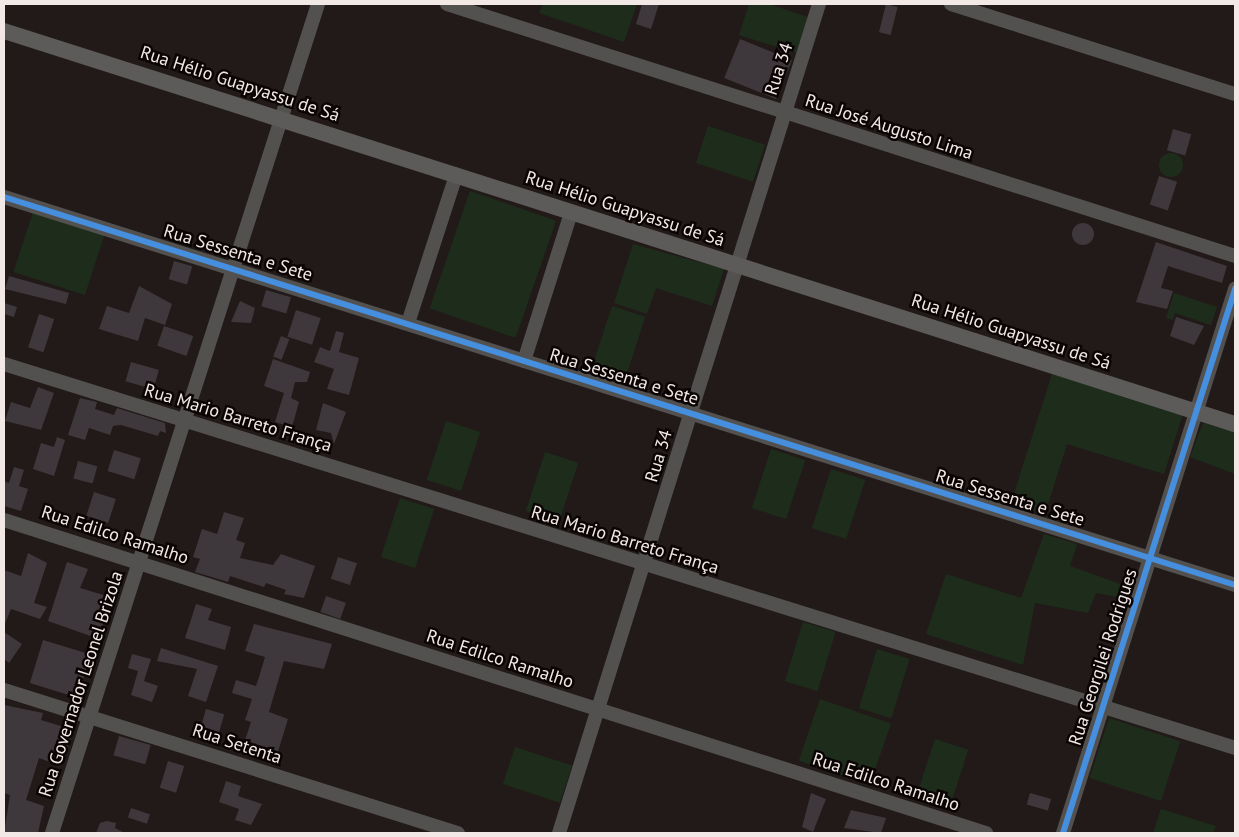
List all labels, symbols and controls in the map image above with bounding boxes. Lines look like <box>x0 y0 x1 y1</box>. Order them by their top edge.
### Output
street label: Rua 34 <box>760 40 798 98</box>
street label: Rua Hélio Guapyassu de Sá <box>138 42 342 126</box>
street label: Rua José Augusto Lima <box>802 90 976 164</box>
street label: Rua Hélio Guapyassu de Sá <box>523 167 727 251</box>
street label: Rua Sessenta e Sete <box>161 220 315 286</box>
street label: Rua Hélio Guapyassu de Sá <box>909 290 1113 374</box>
street label: Rua Sessenta e Sete <box>547 344 701 410</box>
street label: Rua Mario Barreto França <box>142 379 334 457</box>
street label: Rua 34 <box>641 427 677 485</box>
street label: Rua Sessenta e Sete <box>933 465 1087 531</box>
street label: Rua Edilco Ramalho <box>39 501 191 569</box>
street label: Rua Mario Barreto França <box>529 501 721 579</box>
street label: Rua Georgilei Rodrigues <box>1064 566 1142 748</box>
street label: Rua Governador Leonel Brizola <box>34 568 128 800</box>
street label: Rua Edilco Ramalho <box>424 625 576 693</box>
street label: Rua Setenta <box>190 719 284 769</box>
street label: Rua Edilco Ramalho <box>810 748 962 816</box>

